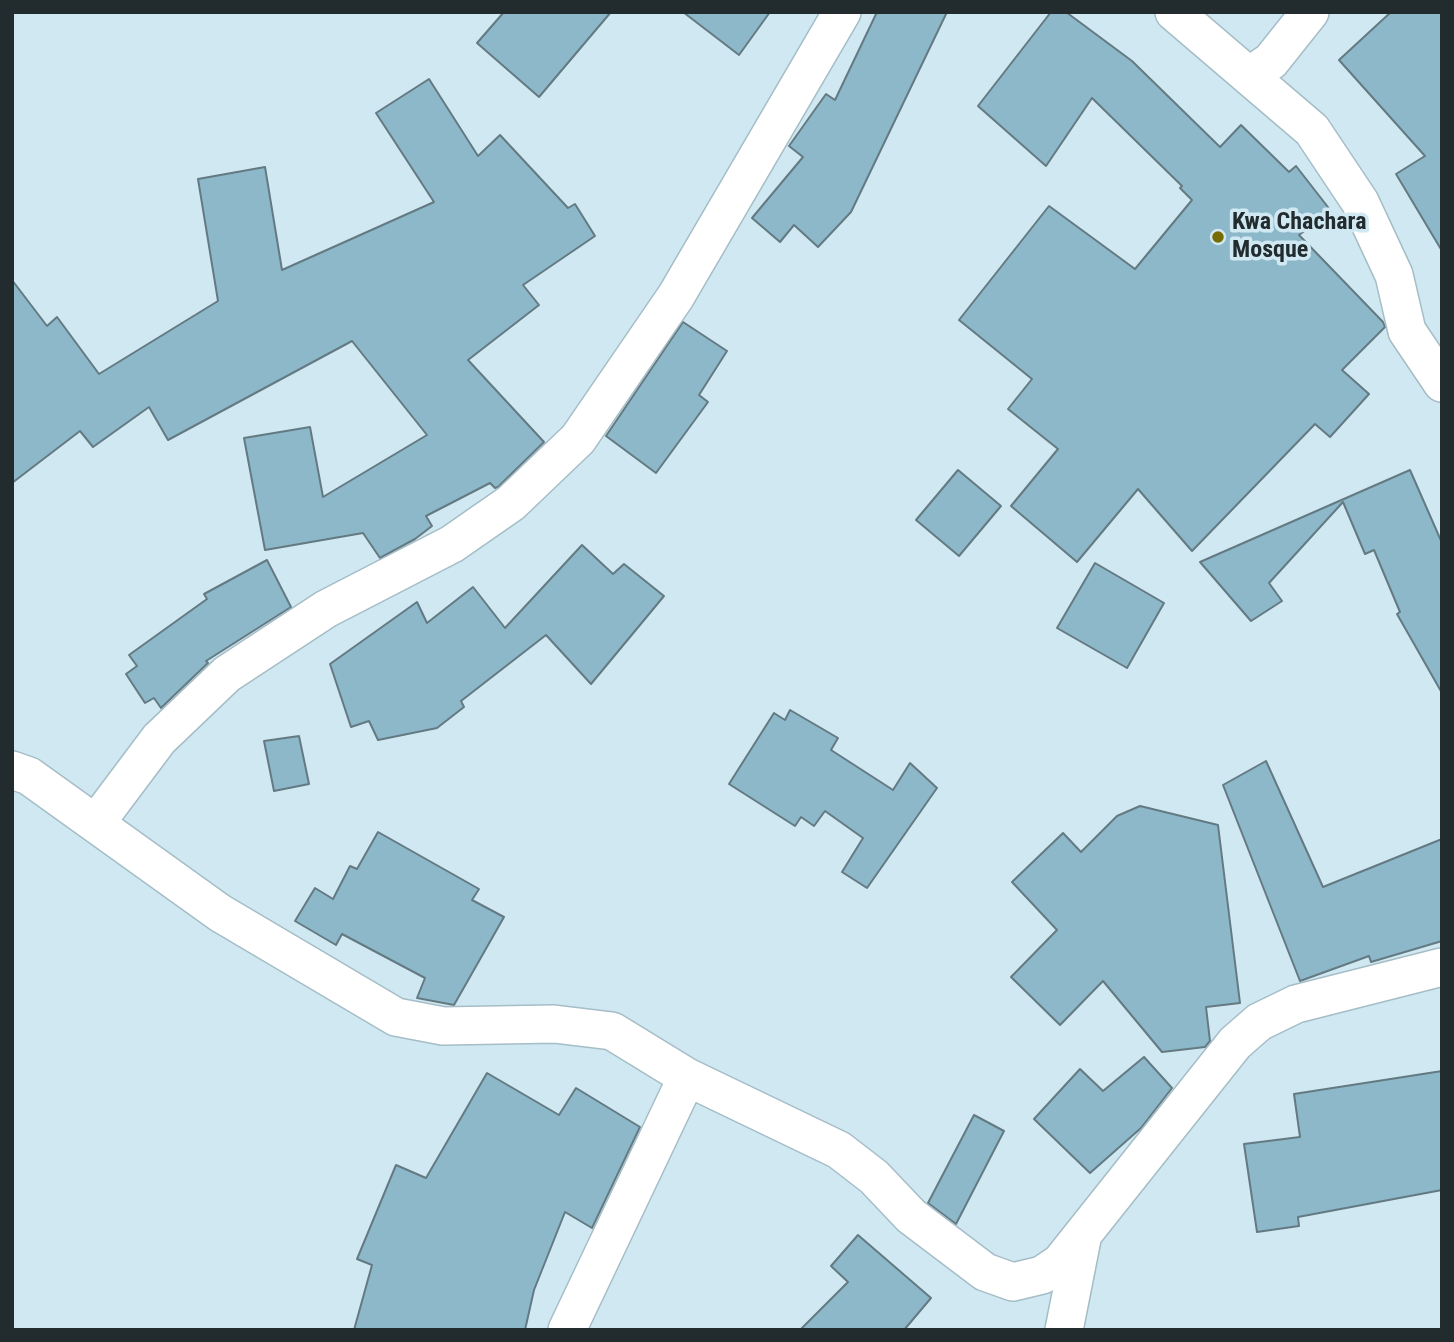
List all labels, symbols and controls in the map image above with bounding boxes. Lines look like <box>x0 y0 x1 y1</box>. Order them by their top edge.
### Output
place label: Kwa Chachara Mosque <box>1232 209 1366 265</box>
marker: Kwa Chachara Mosque <box>1210 229 1226 245</box>

